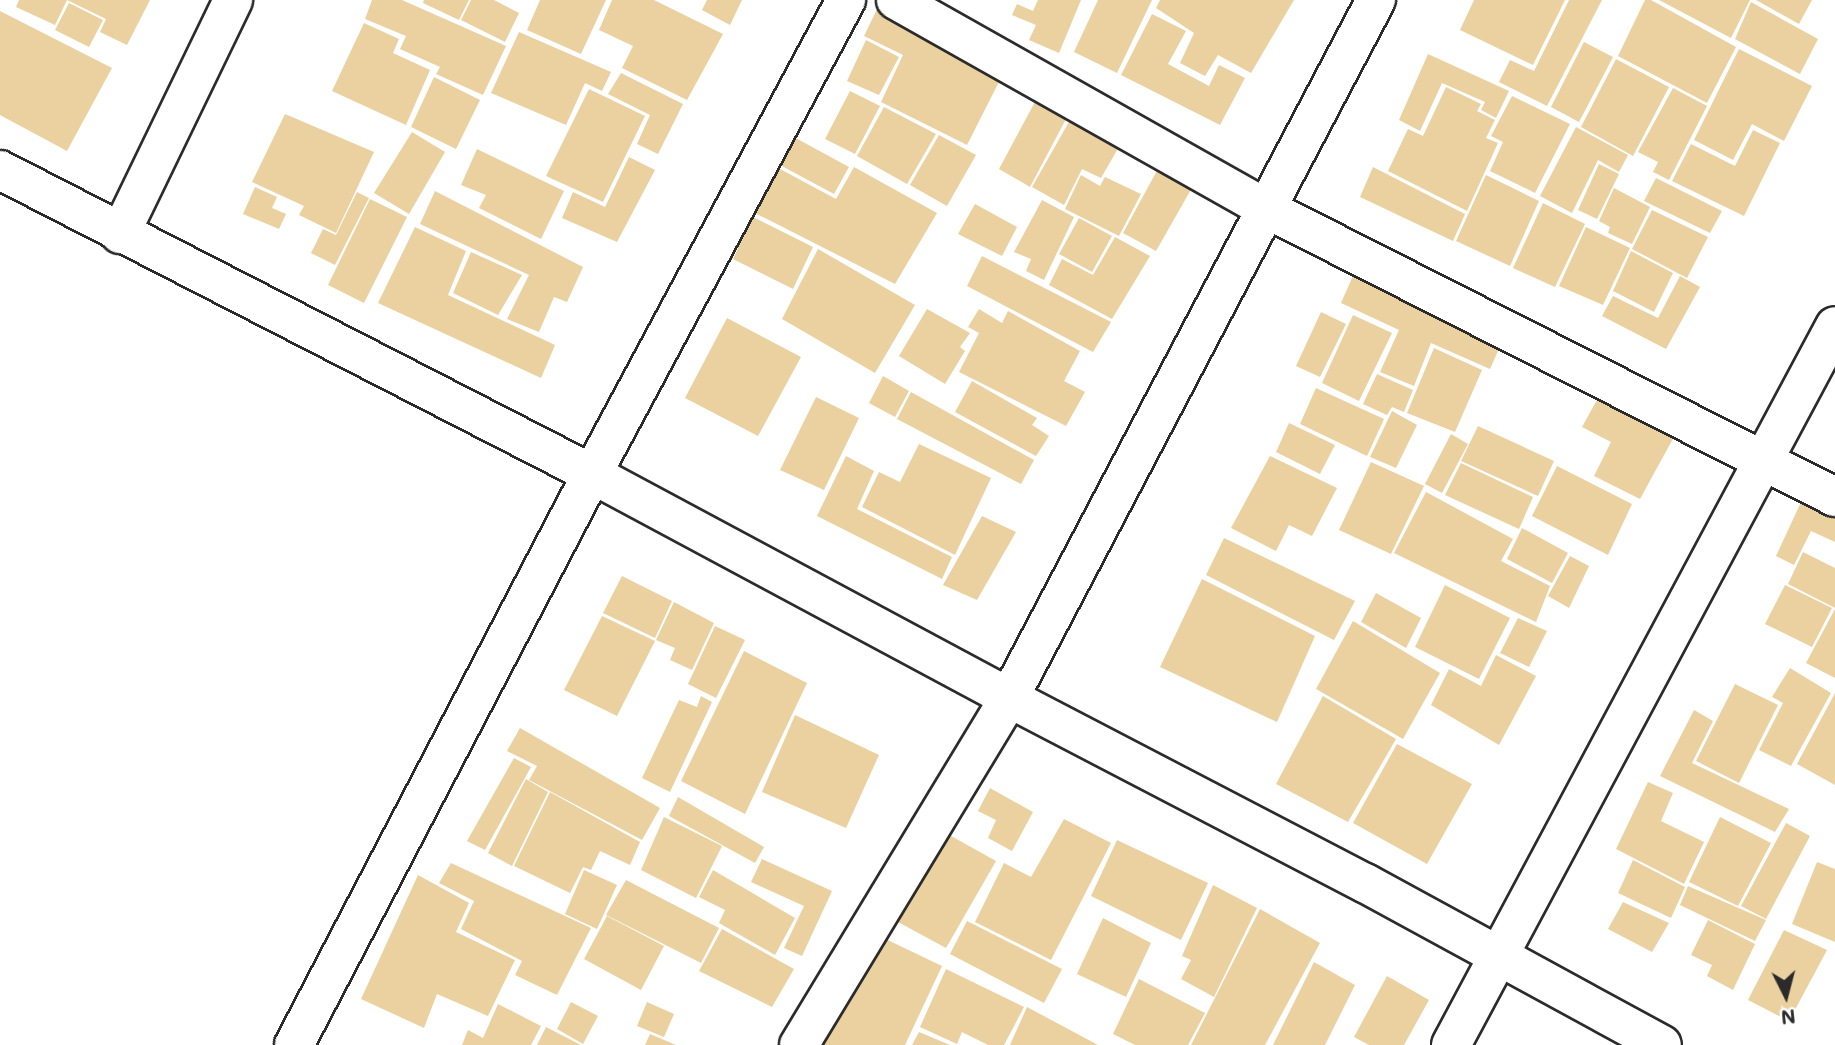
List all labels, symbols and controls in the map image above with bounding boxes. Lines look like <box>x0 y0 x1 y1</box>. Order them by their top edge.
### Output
north arrow <box>1751 961 1821 1031</box>
text: N <box>1780 1004 1797 1031</box>

